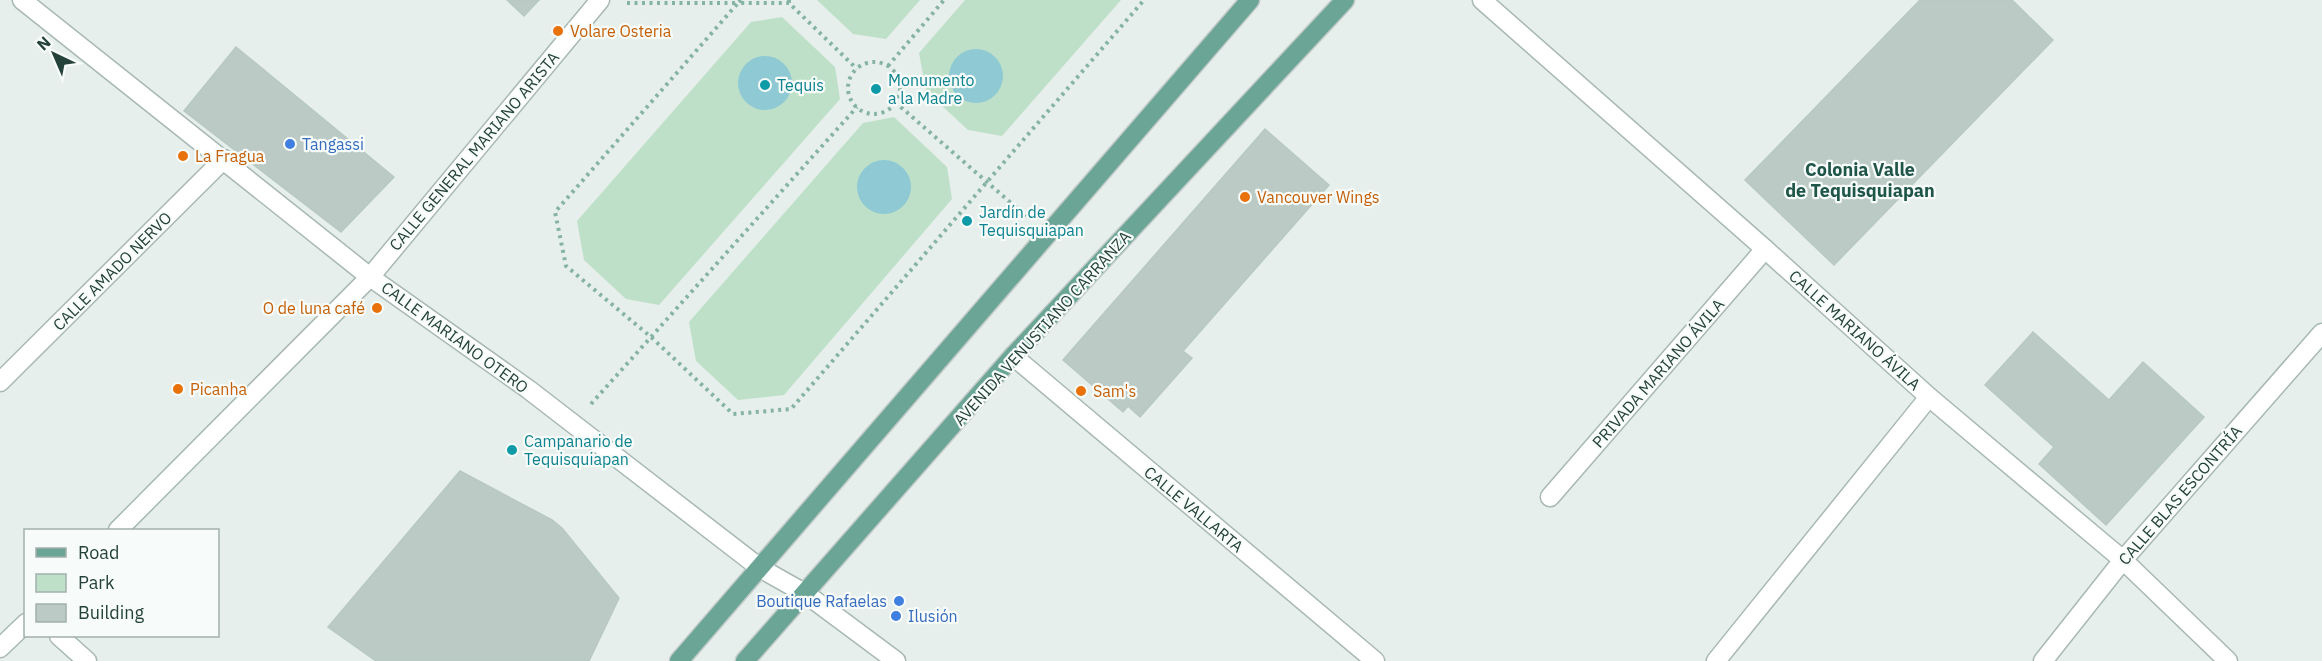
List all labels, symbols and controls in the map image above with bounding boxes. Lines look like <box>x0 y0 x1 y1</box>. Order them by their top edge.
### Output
place label: Volare Osteria <box>570 21 672 41</box>
north arrow <box>24 24 84 84</box>
marker: Volare Osteria <box>551 24 565 38</box>
text: N <box>32 32 55 54</box>
street label: CALLE GENERAL MARIANO ARISTA <box>385 47 563 255</box>
place label: Monumento a la Madre <box>888 70 975 108</box>
place label: Tequis <box>777 75 824 95</box>
marker: Tequis <box>758 78 772 92</box>
marker: Monumento a la Madre <box>869 82 883 96</box>
place label: Tangassi <box>302 134 364 154</box>
marker: Tangassi <box>283 137 297 151</box>
place label: La Fragua <box>195 146 265 166</box>
marker: La Fragua <box>176 149 190 163</box>
district label: Colonia Valle de Tequisquiapan <box>1785 158 1935 202</box>
place label: Vancouver Wings <box>1257 187 1380 207</box>
marker: Vancouver Wings <box>1238 190 1252 204</box>
place label: Jardín de Tequisquiapan <box>979 202 1084 240</box>
street label: CALLE AMADO NERVO <box>48 207 176 335</box>
marker: Jardín de Tequisquiapan <box>960 214 974 228</box>
street label: AVENIDA VENUSTIANO CARRANZA <box>949 226 1135 430</box>
street label: CALLE MARIANO ÁVILA <box>1785 265 1926 394</box>
street label: CALLE MARIANO OTERO <box>378 277 532 397</box>
street label: PRIVADA MARIANO ÁVILA <box>1587 294 1728 452</box>
place label: O de luna café <box>263 298 365 318</box>
marker: O de luna café <box>370 301 384 315</box>
place label: Picanha <box>190 379 247 399</box>
place label: Sam's <box>1093 381 1136 401</box>
marker: Picanha <box>171 382 185 396</box>
marker: Sam's <box>1074 384 1088 398</box>
street label: CALLE BLAS ESCONTRÍA <box>2113 420 2246 569</box>
place label: Campanario de Tequisquiapan <box>524 431 633 469</box>
marker: Campanario de Tequisquiapan <box>505 443 519 457</box>
street label: CALLE VALLARTA <box>1140 462 1248 556</box>
legend <box>24 529 219 637</box>
text: Road <box>78 541 119 564</box>
text: Park <box>78 571 115 594</box>
place label: Boutique Rafaelas <box>756 591 887 611</box>
marker: Boutique Rafaelas <box>892 594 906 608</box>
text: Building <box>78 601 145 624</box>
place label: Ilusión <box>908 606 958 626</box>
marker: Ilusión <box>889 609 903 623</box>

